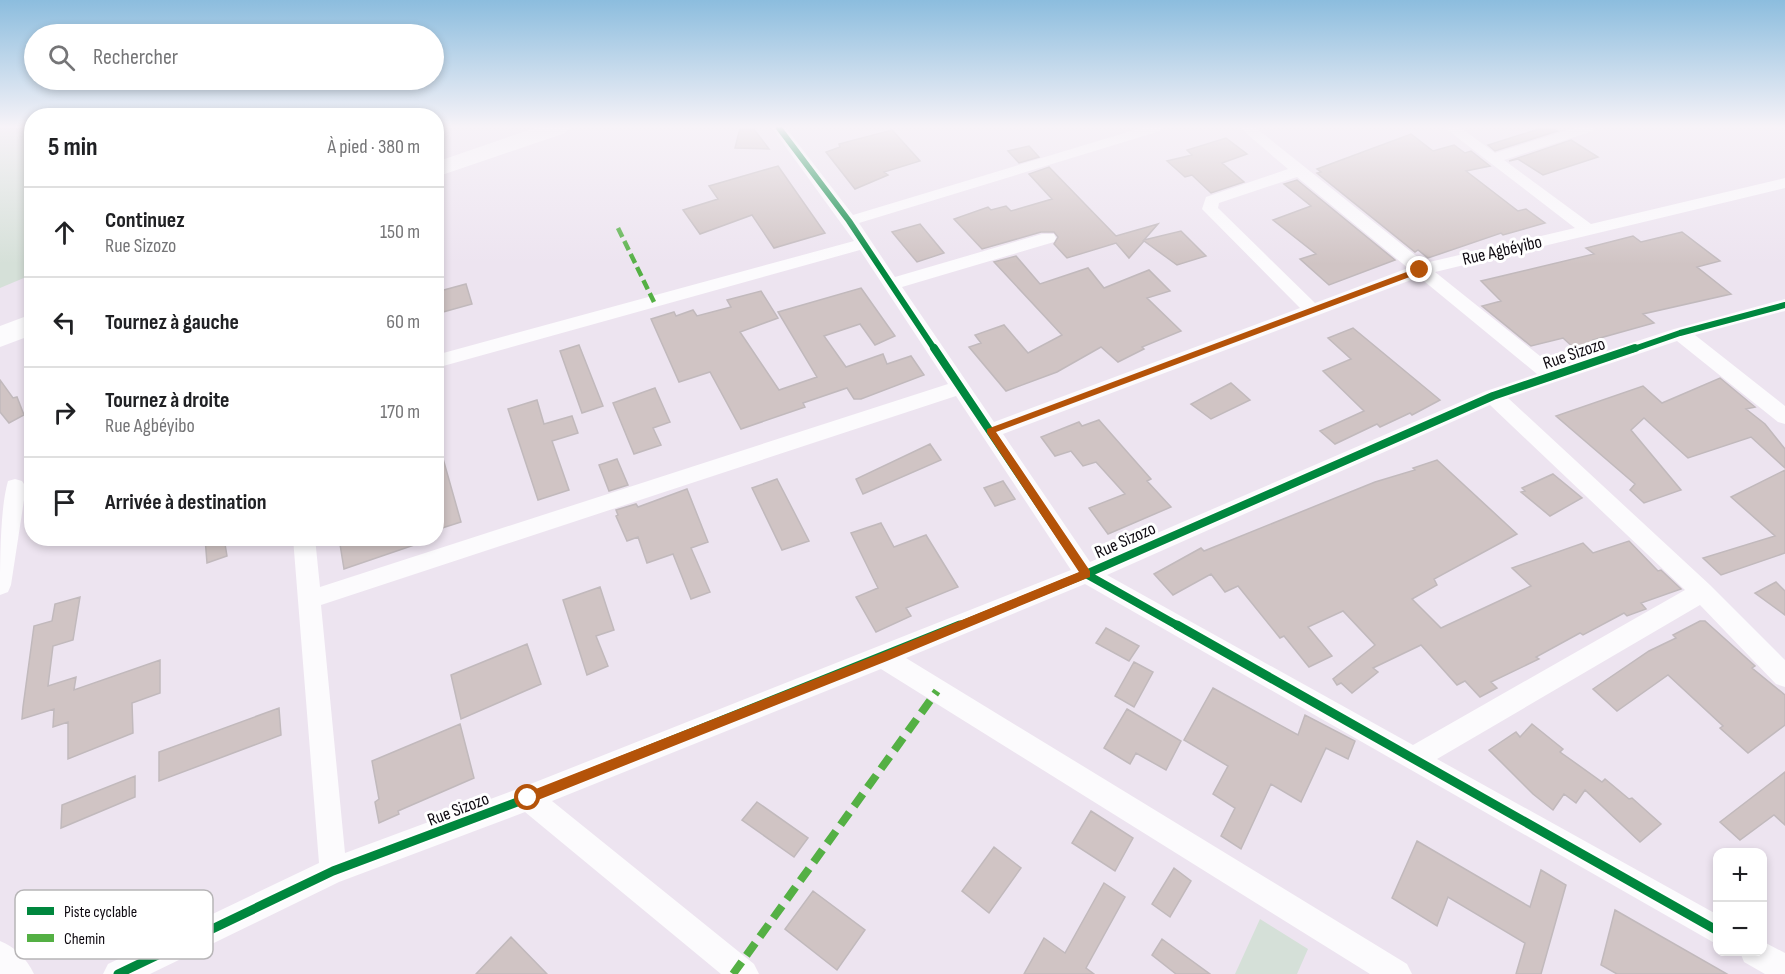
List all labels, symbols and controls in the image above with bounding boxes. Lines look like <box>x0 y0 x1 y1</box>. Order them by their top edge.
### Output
search box <box>24 24 444 90</box>
icon: search <box>45 41 78 74</box>
text: Rechercher <box>93 44 178 71</box>
text: 5 min <box>48 132 98 163</box>
text: À pied · 380 m <box>327 135 420 159</box>
text: Continuez <box>105 207 185 234</box>
icon: ahead <box>48 216 81 249</box>
text: 150 m <box>380 220 420 244</box>
street label: Rue Agbéyibo <box>1460 231 1544 270</box>
text: Rue Sizozo <box>105 234 176 258</box>
route end <box>1406 256 1432 282</box>
icon: left <box>48 306 81 339</box>
text: Tournez à gauche <box>105 309 239 336</box>
text: 60 m <box>386 310 420 334</box>
street label: Rue Sizozo <box>1540 333 1608 374</box>
text: Tournez à droite <box>105 387 230 414</box>
icon: right <box>48 396 81 429</box>
text: 170 m <box>380 400 420 424</box>
text: Rue Agbéyibo <box>105 414 195 438</box>
icon: arrive <box>48 486 81 519</box>
text: Arrivée à destination <box>105 489 267 516</box>
street label: Rue Sizozo <box>1092 518 1159 563</box>
route start <box>514 784 540 810</box>
street label: Rue Sizozo <box>424 788 492 831</box>
map controls <box>1713 848 1767 956</box>
button: + <box>1713 848 1767 902</box>
legend <box>15 890 213 959</box>
button: − <box>1713 902 1767 956</box>
text: Piste cyclable <box>64 903 137 922</box>
text: Chemin <box>64 930 105 949</box>

